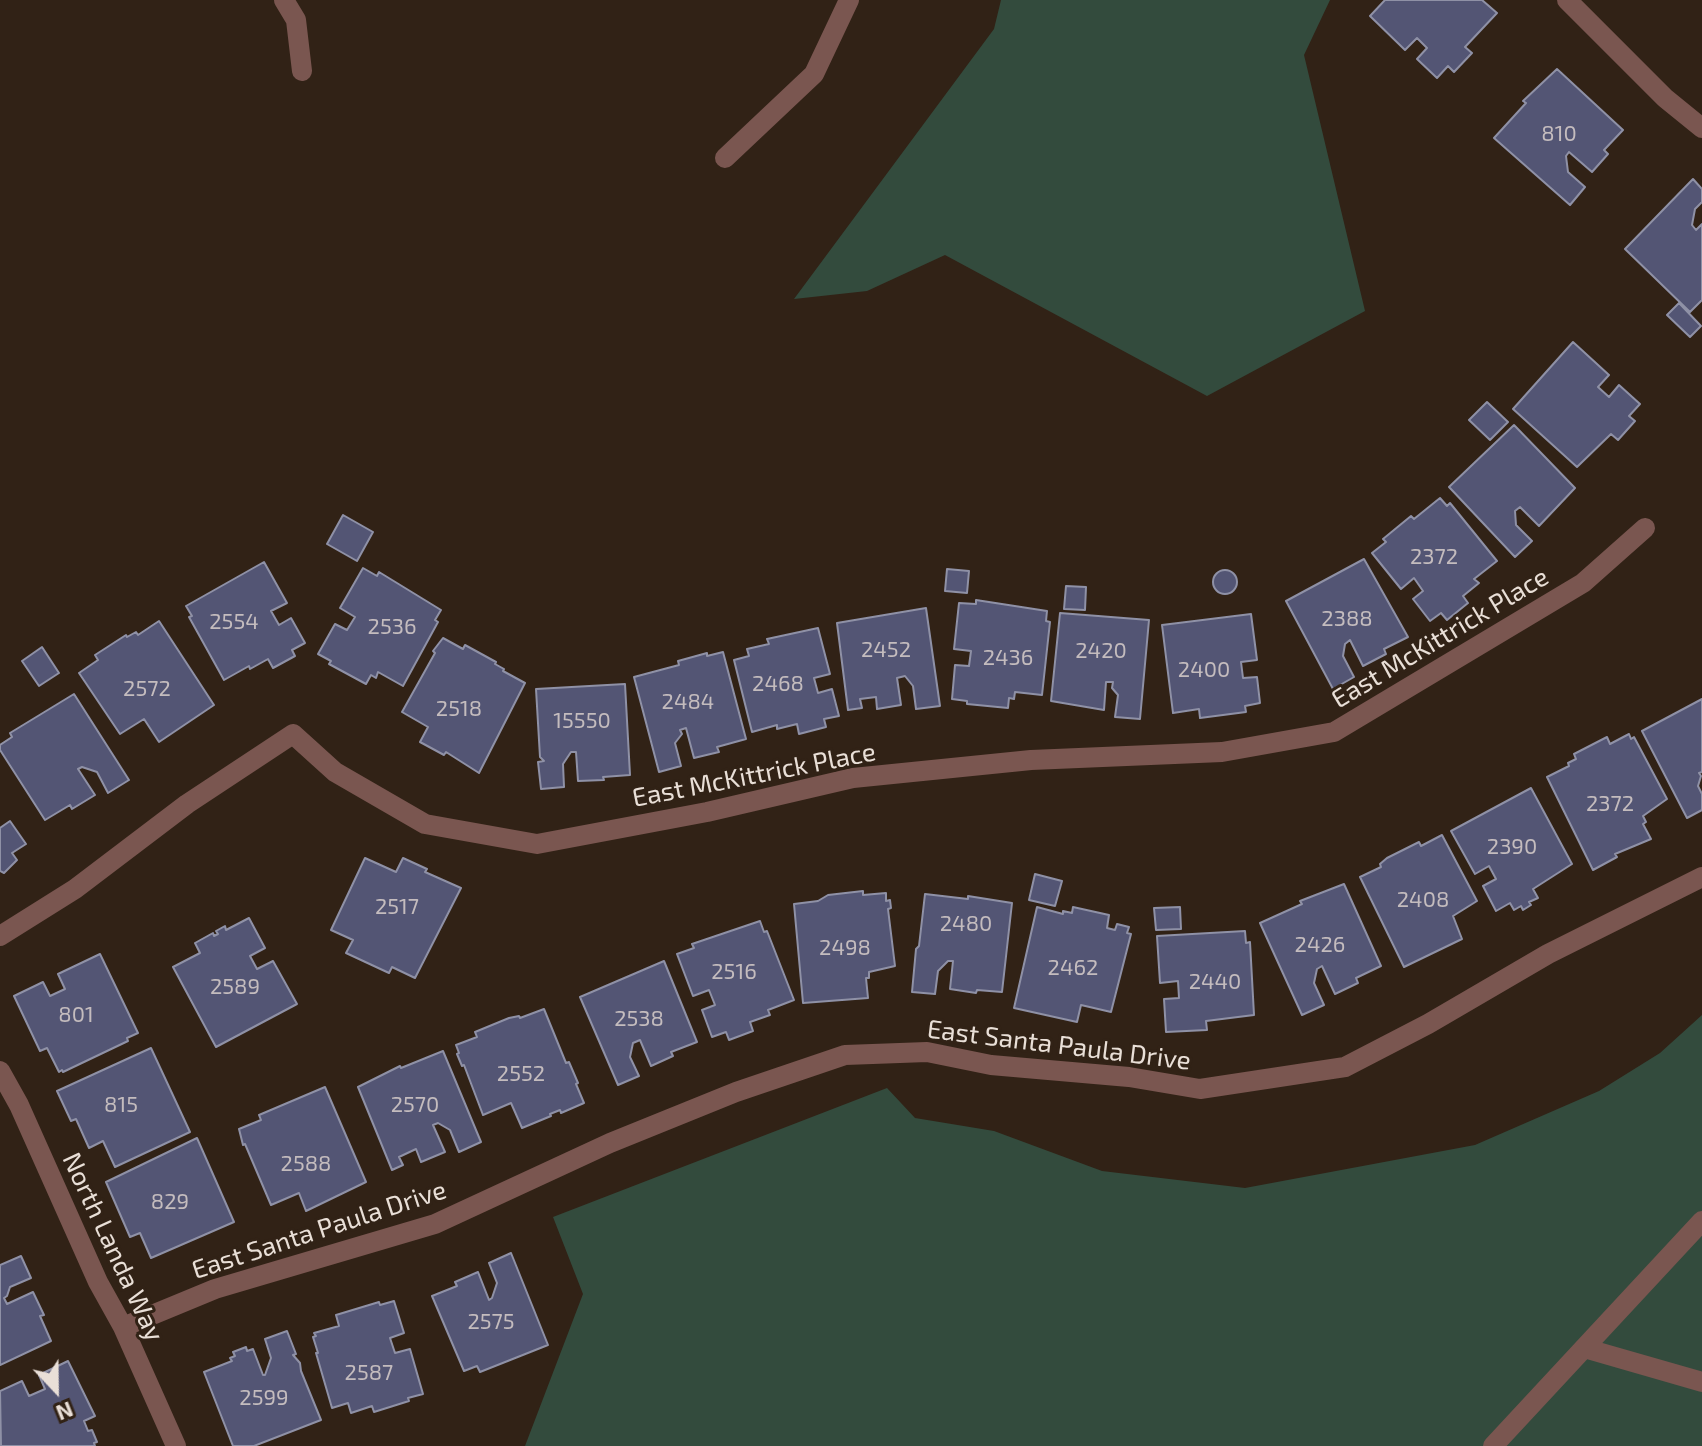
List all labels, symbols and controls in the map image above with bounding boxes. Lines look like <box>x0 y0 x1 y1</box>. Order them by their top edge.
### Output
house number: 810 <box>1541 121 1577 147</box>
house number: 2372 <box>1410 544 1458 570</box>
street label: East McKittrick Place <box>1326 561 1554 715</box>
house number: 2388 <box>1321 606 1373 632</box>
house number: 2554 <box>209 609 259 635</box>
house number: 2536 <box>368 614 416 640</box>
house number: 2452 <box>861 637 911 663</box>
house number: 2420 <box>1075 638 1127 664</box>
house number: 2436 <box>983 645 1033 671</box>
house number: 2400 <box>1178 657 1230 683</box>
house number: 2468 <box>752 671 804 697</box>
house number: 2572 <box>123 676 171 702</box>
house number: 2484 <box>662 689 714 715</box>
house number: 2518 <box>436 696 482 722</box>
house number: 15550 <box>553 708 611 734</box>
street label: East McKittrick Place <box>630 736 878 814</box>
house number: 2372 <box>1586 791 1634 817</box>
house number: 2390 <box>1487 834 1537 860</box>
house number: 2408 <box>1397 887 1449 913</box>
house number: 2517 <box>375 894 419 920</box>
house number: 2480 <box>940 911 992 937</box>
house number: 2426 <box>1295 932 1345 958</box>
house number: 2498 <box>819 935 871 961</box>
house number: 2462 <box>1048 955 1098 981</box>
house number: 2516 <box>711 959 757 985</box>
house number: 2440 <box>1189 969 1241 995</box>
house number: 2589 <box>210 974 260 1000</box>
house number: 801 <box>58 1002 94 1028</box>
house number: 2538 <box>614 1006 664 1032</box>
street label: East Santa Paula Drive <box>925 1013 1193 1077</box>
house number: 2552 <box>497 1061 545 1087</box>
house number: 815 <box>104 1092 138 1118</box>
house number: 2570 <box>391 1092 439 1118</box>
street label: North Landa Way <box>56 1148 170 1346</box>
house number: 2588 <box>281 1151 331 1177</box>
street label: East Santa Paula Drive <box>188 1174 450 1286</box>
house number: 829 <box>151 1189 189 1215</box>
house number: 2575 <box>467 1309 515 1335</box>
north arrow <box>16 1350 96 1430</box>
house number: 2587 <box>345 1360 393 1386</box>
house number: 2599 <box>239 1385 289 1411</box>
text: N <box>53 1397 77 1427</box>

